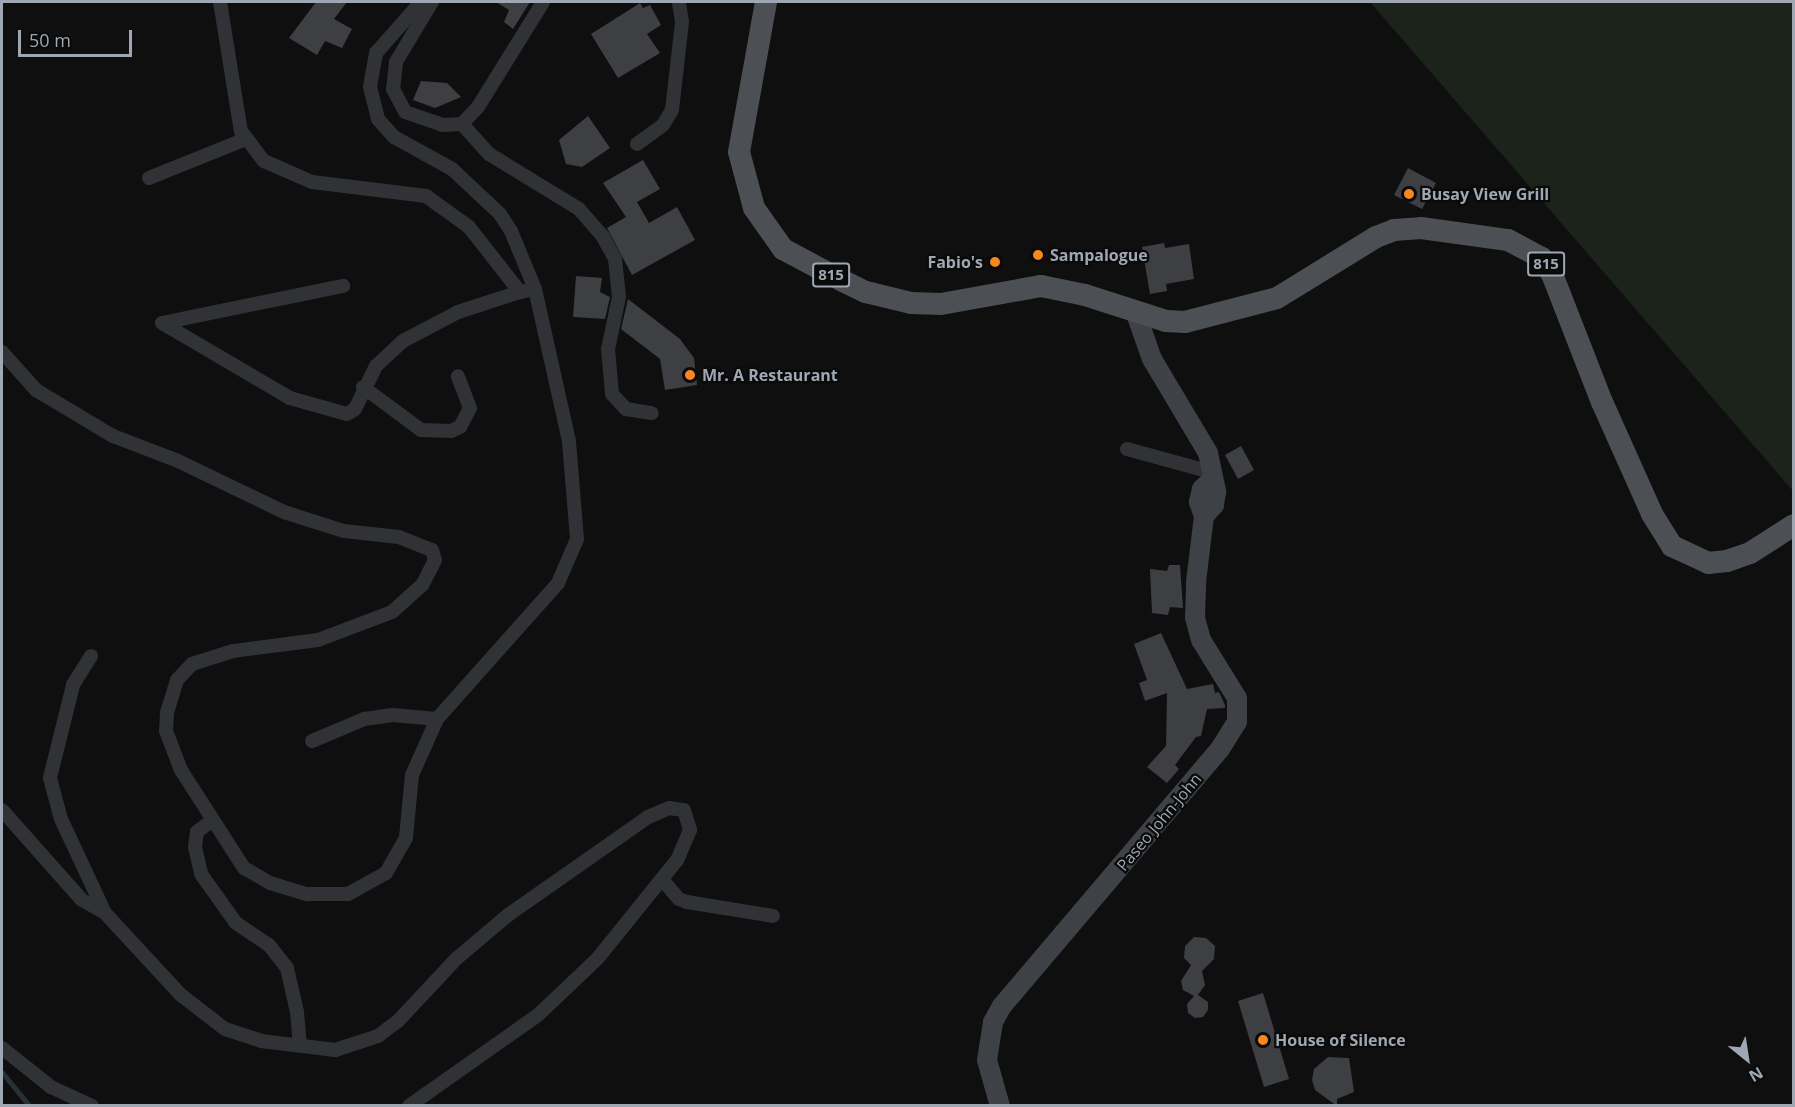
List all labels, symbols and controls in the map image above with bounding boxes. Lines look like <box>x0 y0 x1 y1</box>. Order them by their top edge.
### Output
scale bar <box>21 18 135 56</box>
text: 50 m <box>29 28 71 52</box>
place label: Busay View Grill <box>1421 184 1549 204</box>
marker: Busay View Grill <box>1402 187 1416 201</box>
place label: Sampalogue <box>1050 245 1148 265</box>
marker: Sampalogue <box>1031 248 1045 262</box>
place label: Fabio's <box>927 252 983 272</box>
road number: 815 <box>1526 252 1566 276</box>
marker: Fabio's <box>988 255 1002 269</box>
road number: 815 <box>812 263 850 287</box>
place label: Mr. A Restaurant <box>702 365 838 385</box>
marker: Mr. A Restaurant <box>683 368 697 382</box>
street label: Paseo John-John <box>1113 769 1205 875</box>
north arrow <box>1717 1029 1777 1089</box>
place label: House of Silence <box>1275 1030 1406 1050</box>
marker: House of Silence <box>1256 1033 1270 1047</box>
text: N <box>1745 1062 1767 1087</box>

